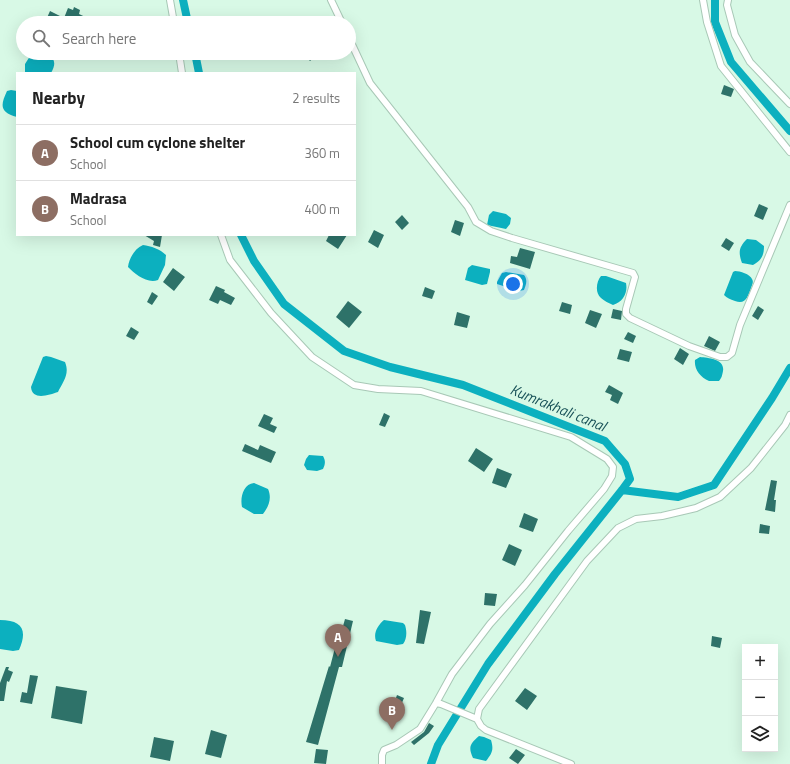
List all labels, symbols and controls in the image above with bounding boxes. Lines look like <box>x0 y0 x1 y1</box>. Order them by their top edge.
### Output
search box <box>16 16 356 60</box>
icon: search <box>30 27 52 49</box>
text: Search here <box>62 27 136 50</box>
text: Nearby <box>32 85 85 111</box>
text: 2 results <box>292 88 340 108</box>
text: School cum cyclone shelter <box>70 131 245 154</box>
text: A <box>41 143 49 163</box>
text: 360 m <box>304 143 340 163</box>
text: School <box>70 154 106 174</box>
text: Madrasa <box>70 187 127 210</box>
text: B <box>41 199 49 219</box>
text: 400 m <box>304 199 340 219</box>
text: School <box>70 210 106 230</box>
your location <box>503 274 523 294</box>
water label: Kumrakhali canal <box>507 378 611 438</box>
pin: A <box>325 624 351 657</box>
map controls <box>742 644 778 752</box>
button: + <box>742 644 778 680</box>
button: − <box>742 680 778 716</box>
pin: B <box>379 697 405 730</box>
button: layers <box>742 716 778 752</box>

